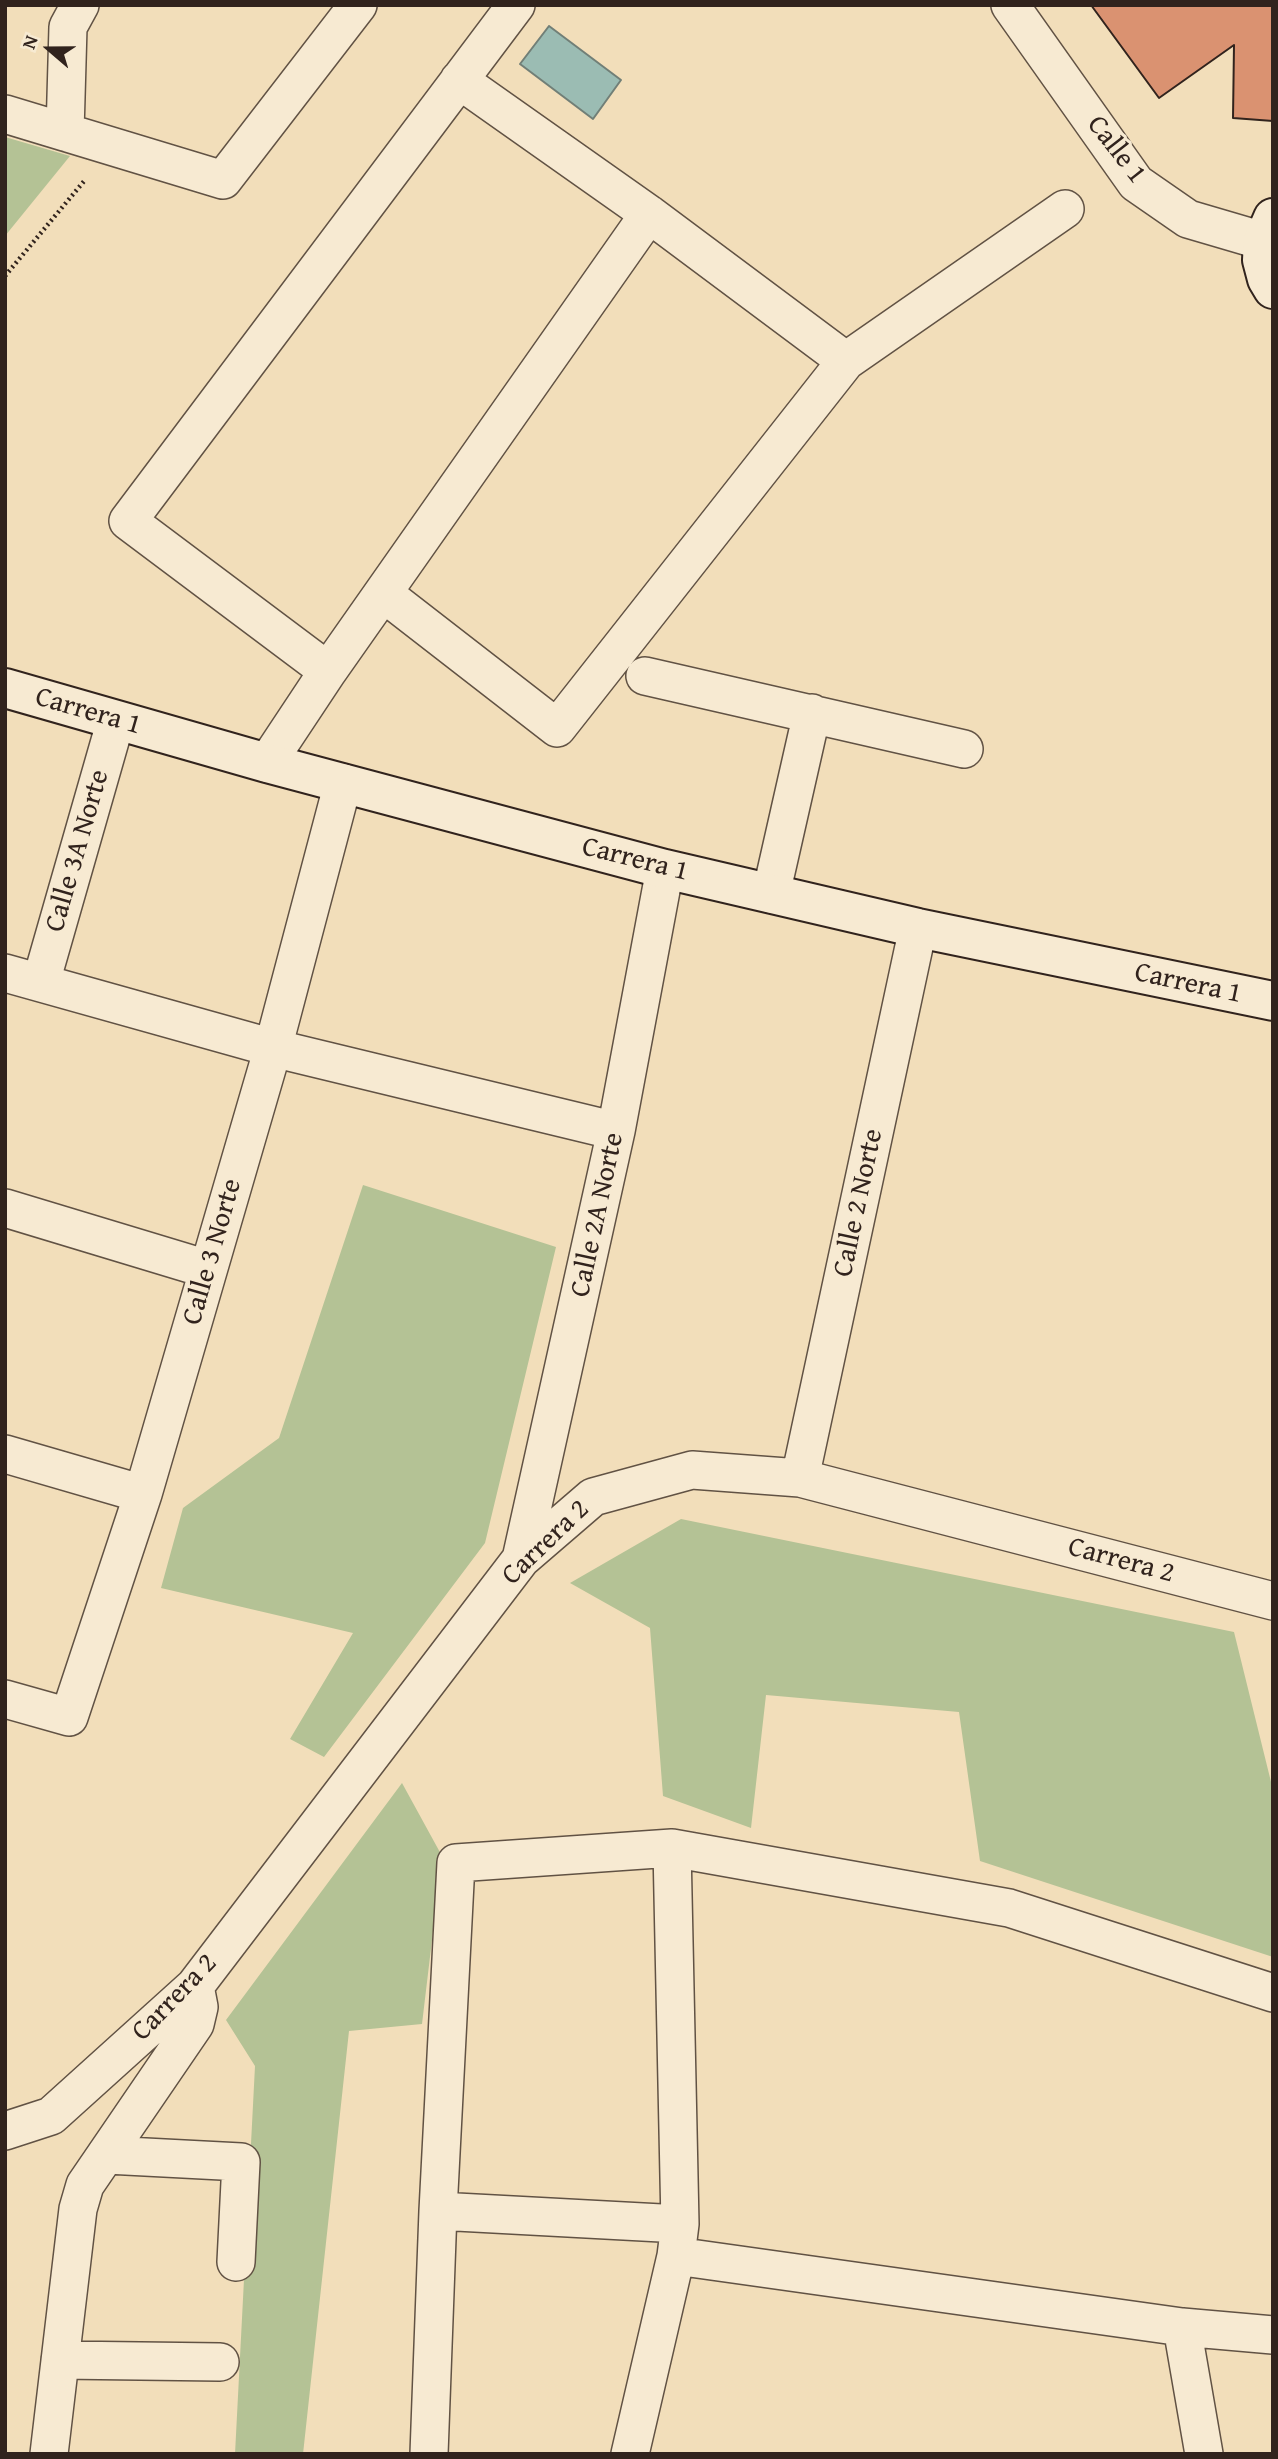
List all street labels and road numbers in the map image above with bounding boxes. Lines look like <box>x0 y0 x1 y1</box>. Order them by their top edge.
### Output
street label: Calle 1 <box>1079 109 1153 191</box>
street label: Carrera 1 <box>31 681 145 743</box>
street label: Calle 3A Norte <box>39 766 117 936</box>
street label: Carrera 1 <box>578 831 692 889</box>
street label: Carrera 1 <box>1131 956 1245 1012</box>
street label: Calle 2 Norte <box>827 1126 891 1280</box>
street label: Calle 2A Norte <box>564 1130 632 1300</box>
street label: Calle 3 Norte <box>176 1175 250 1329</box>
street label: Carrera 2 <box>495 1493 597 1593</box>
street label: Carrera 2 <box>1064 1531 1178 1591</box>
street label: Carrera 2 <box>125 1947 225 2049</box>

